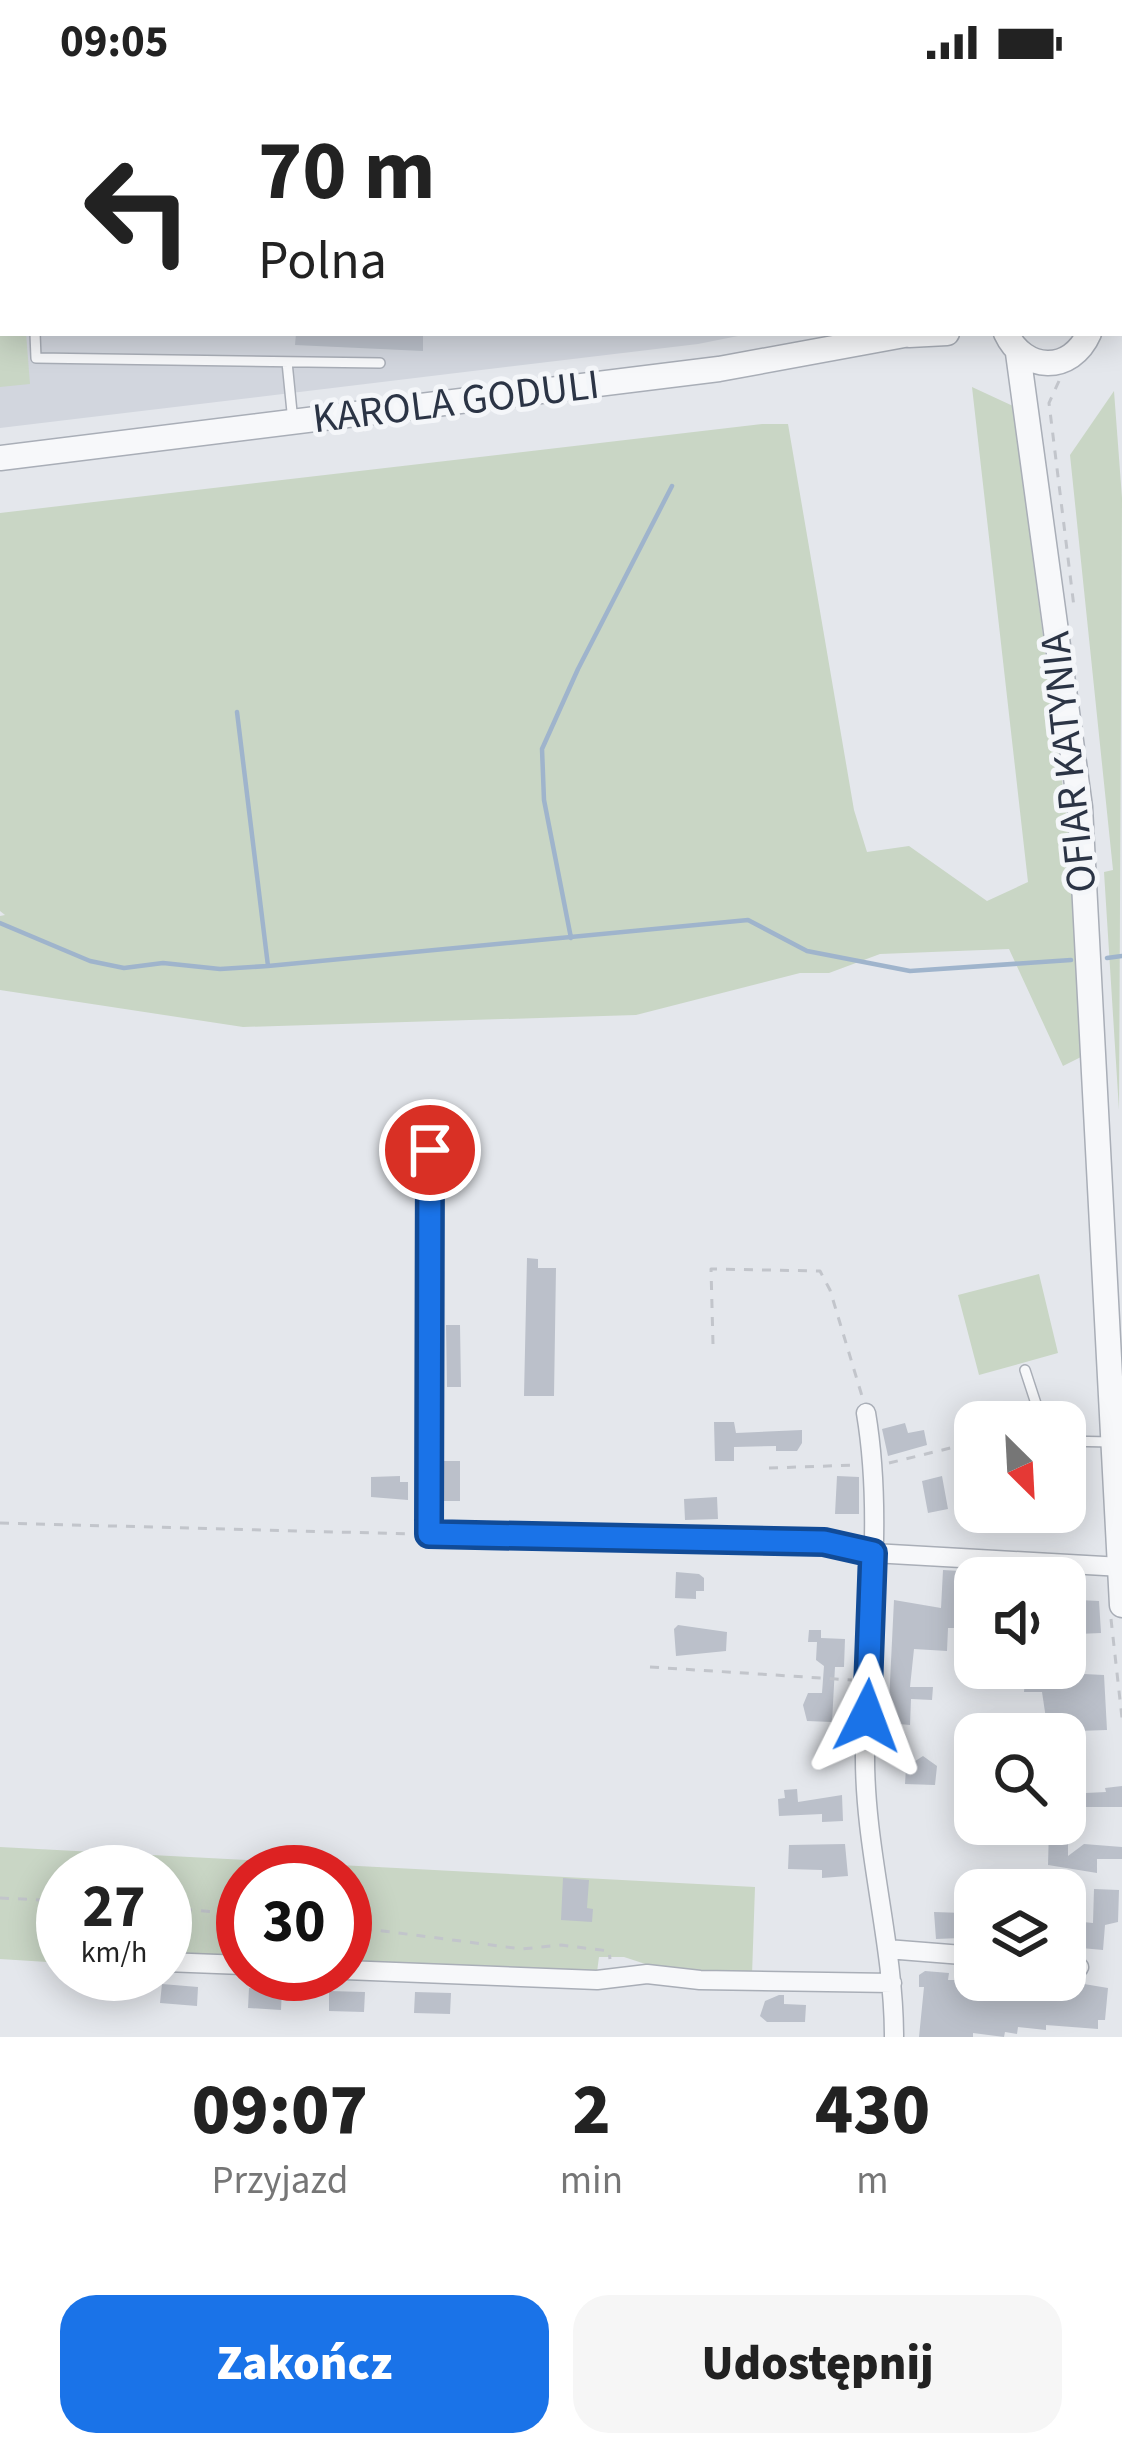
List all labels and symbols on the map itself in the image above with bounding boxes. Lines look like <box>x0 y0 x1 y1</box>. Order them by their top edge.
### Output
street label: KAROLA GODULI <box>309 355 603 449</box>
street label: OFIAR KATYNIA <box>1025 628 1113 895</box>
pin <box>379 1099 481 1201</box>
north arrow <box>954 1401 1086 1533</box>
position arrow <box>804 1653 930 1779</box>
speed limit sign: 30 <box>216 1845 372 2001</box>

